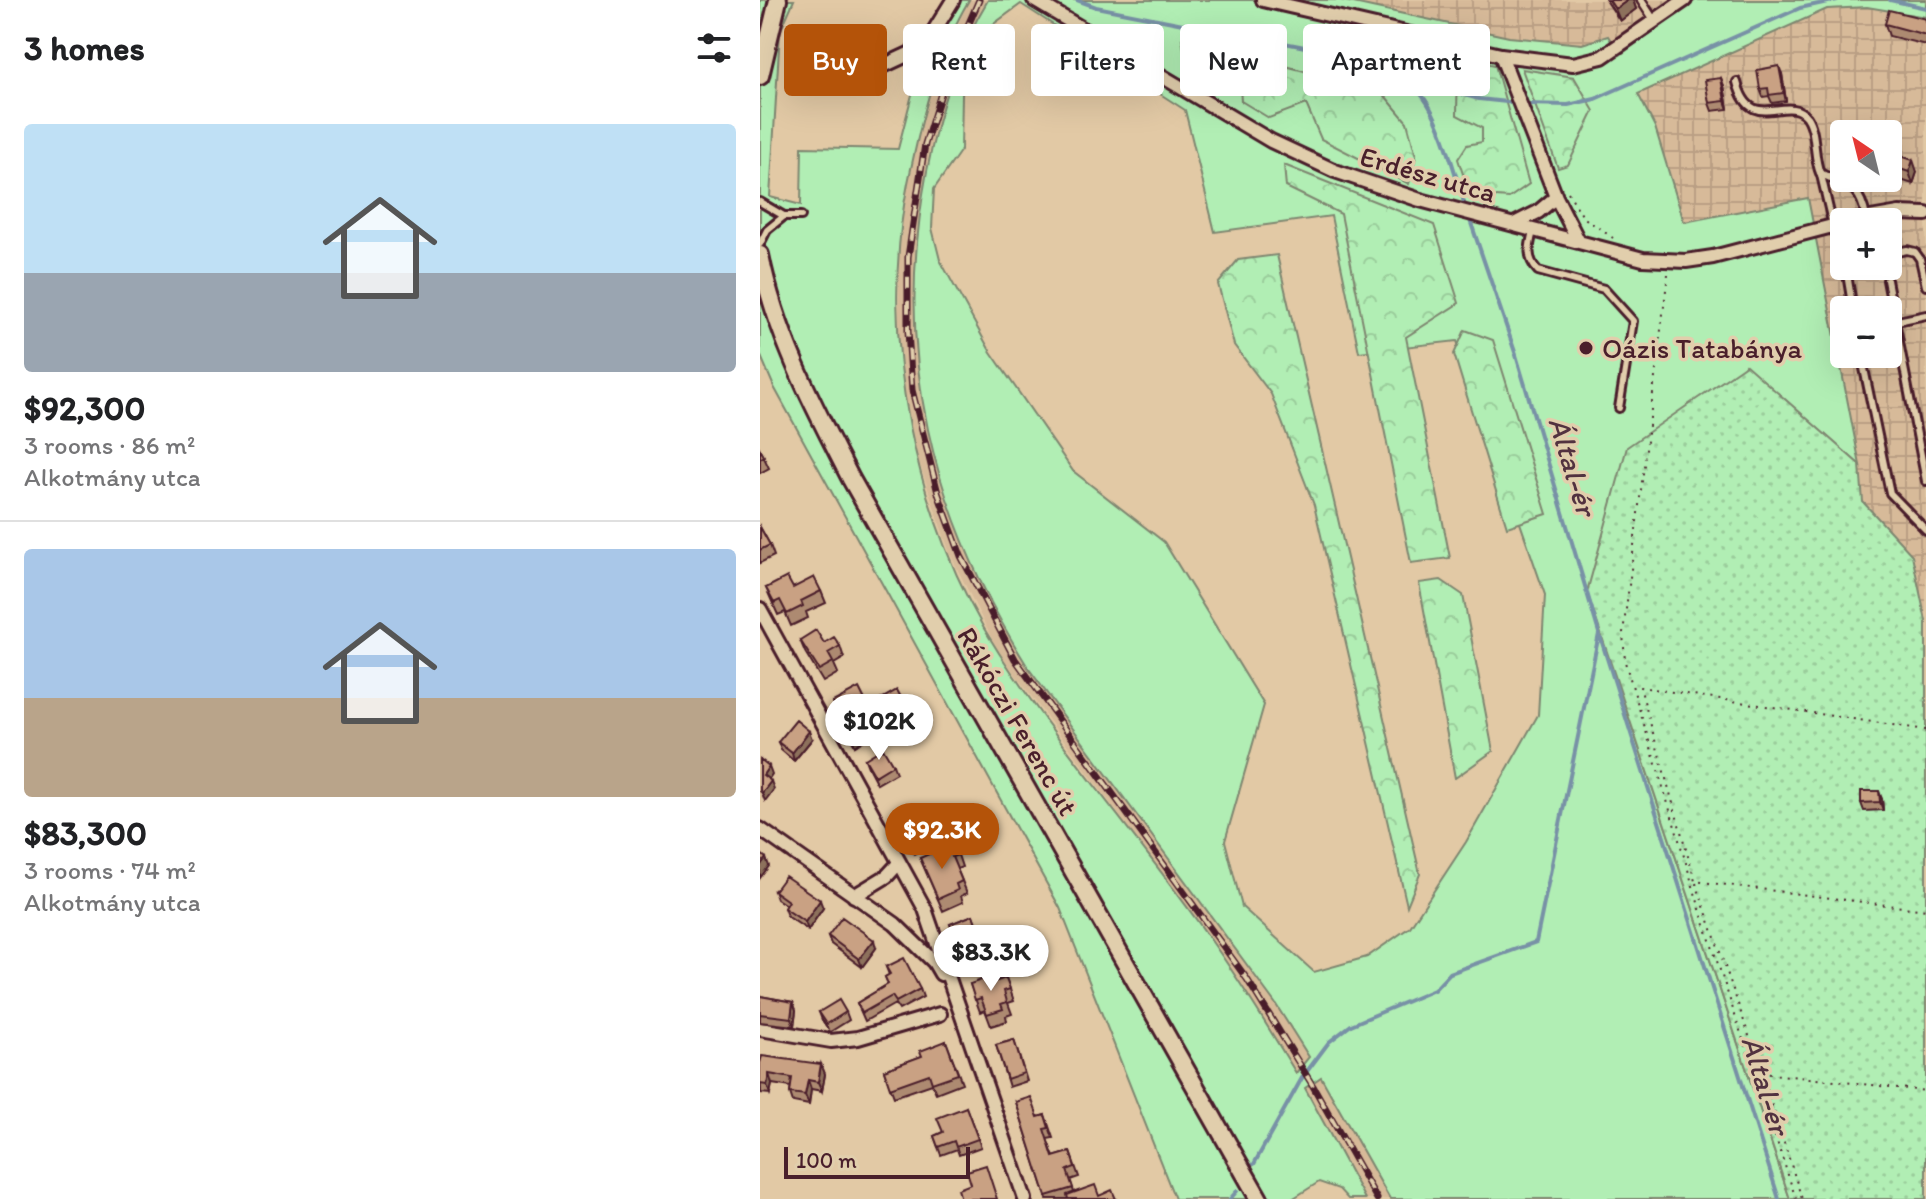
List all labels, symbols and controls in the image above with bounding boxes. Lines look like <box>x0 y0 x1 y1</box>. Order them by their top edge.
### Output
chip: Buy <box>784 24 887 96</box>
chip: Rent <box>903 24 1015 96</box>
chip: Filters <box>1031 24 1164 96</box>
chip: New <box>1180 24 1287 96</box>
chip: Apartment <box>1303 24 1490 96</box>
icon: filters <box>692 26 736 70</box>
text: 3 homes <box>24 28 145 69</box>
north arrow <box>1830 120 1902 192</box>
map controls <box>1830 120 1902 368</box>
street label: Erdész utca <box>1356 138 1500 210</box>
icon: home <box>308 176 452 320</box>
button: + <box>1830 208 1902 280</box>
button: − <box>1830 296 1902 368</box>
place label: Oázis Tatabánya <box>1602 331 1802 365</box>
marker: Oázis Tatabánya <box>1577 339 1595 357</box>
text: $92,300 <box>24 388 145 429</box>
water label: Által-ér <box>1541 412 1606 523</box>
text: 3 rooms · 86 m² <box>24 429 195 461</box>
text: Alkotmány utca <box>24 461 201 493</box>
icon: home <box>308 601 452 745</box>
street label: Rákóczi Ferenc út <box>950 621 1086 821</box>
pin: $102K <box>823 694 935 762</box>
text: $102K <box>843 704 915 736</box>
pin: $92.3K <box>877 803 1007 871</box>
text: $83,300 <box>24 813 147 854</box>
text: $92.3K <box>903 813 981 845</box>
text: 3 rooms · 74 m² <box>24 854 196 886</box>
text: Alkotmány utca <box>24 886 201 918</box>
pin: $83.3K <box>926 925 1056 993</box>
text: $83.3K <box>952 935 1030 967</box>
water label: Által-ér <box>1734 1031 1799 1142</box>
scale bar <box>784 1143 970 1179</box>
text: 100 m <box>796 1147 857 1174</box>

